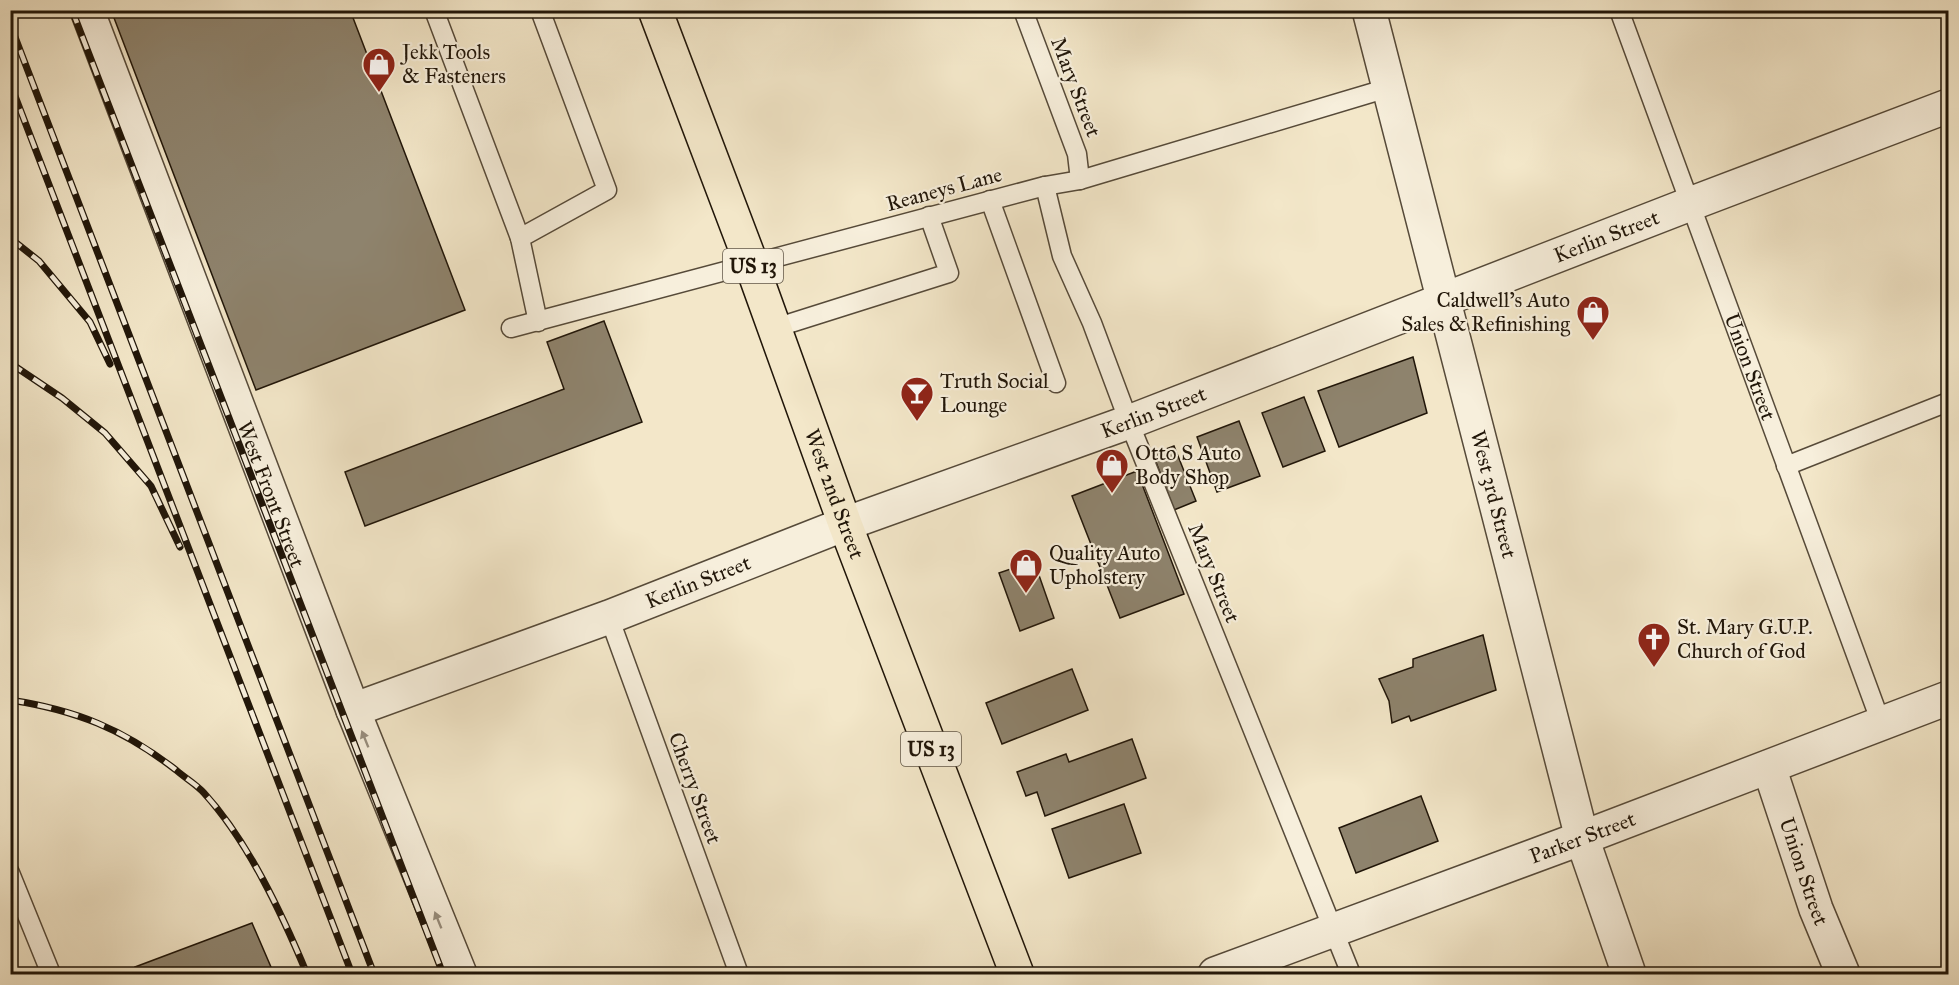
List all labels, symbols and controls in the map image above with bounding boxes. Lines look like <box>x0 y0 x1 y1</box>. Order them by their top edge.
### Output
street label: Mary Street <box>1045 33 1107 141</box>
place label: Jekk Tools & Fasteners <box>400 39 506 89</box>
shop icon: Jekk Tools & Fasteners <box>361 46 397 93</box>
street label: Reaneys Lane <box>883 161 1005 217</box>
street label: Kerlin Street <box>1550 204 1663 269</box>
road number: US 13 <box>723 249 783 283</box>
place label: Caldwell's Auto Sales & Refinishing <box>1401 287 1570 337</box>
shop icon: Caldwell's Auto Sales & Refinishing <box>1575 294 1611 341</box>
street label: Union Street <box>1719 310 1782 424</box>
place label: Truth Social Lounge <box>940 368 1049 418</box>
bar icon: Truth Social Lounge <box>899 375 935 422</box>
street label: Kerlin Street <box>1097 380 1210 444</box>
street label: West Front Street <box>231 417 311 572</box>
street label: West 2nd Street <box>799 425 870 563</box>
street label: West 3rd Street <box>1465 428 1523 561</box>
place label: Otto S Auto Body Shop <box>1135 440 1241 490</box>
shop icon: Otto S Auto Body Shop <box>1094 447 1130 494</box>
street label: Mary Street <box>1182 519 1246 627</box>
place label: Quality Auto Upholstery <box>1049 540 1161 590</box>
shop icon: Quality Auto Upholstery <box>1008 547 1044 594</box>
street label: Kerlin Street <box>642 549 755 614</box>
place label: St. Mary G.U.P. Church of God <box>1677 614 1813 664</box>
church icon: St. Mary G.U.P. Church of God <box>1636 621 1672 668</box>
street label: Cherry Street <box>663 729 727 848</box>
one-way arrow <box>360 730 370 748</box>
road number: US 13 <box>901 732 961 766</box>
street label: Parker Street <box>1526 806 1640 869</box>
street label: Union Street <box>1774 814 1835 930</box>
one-way arrow <box>433 911 442 929</box>

